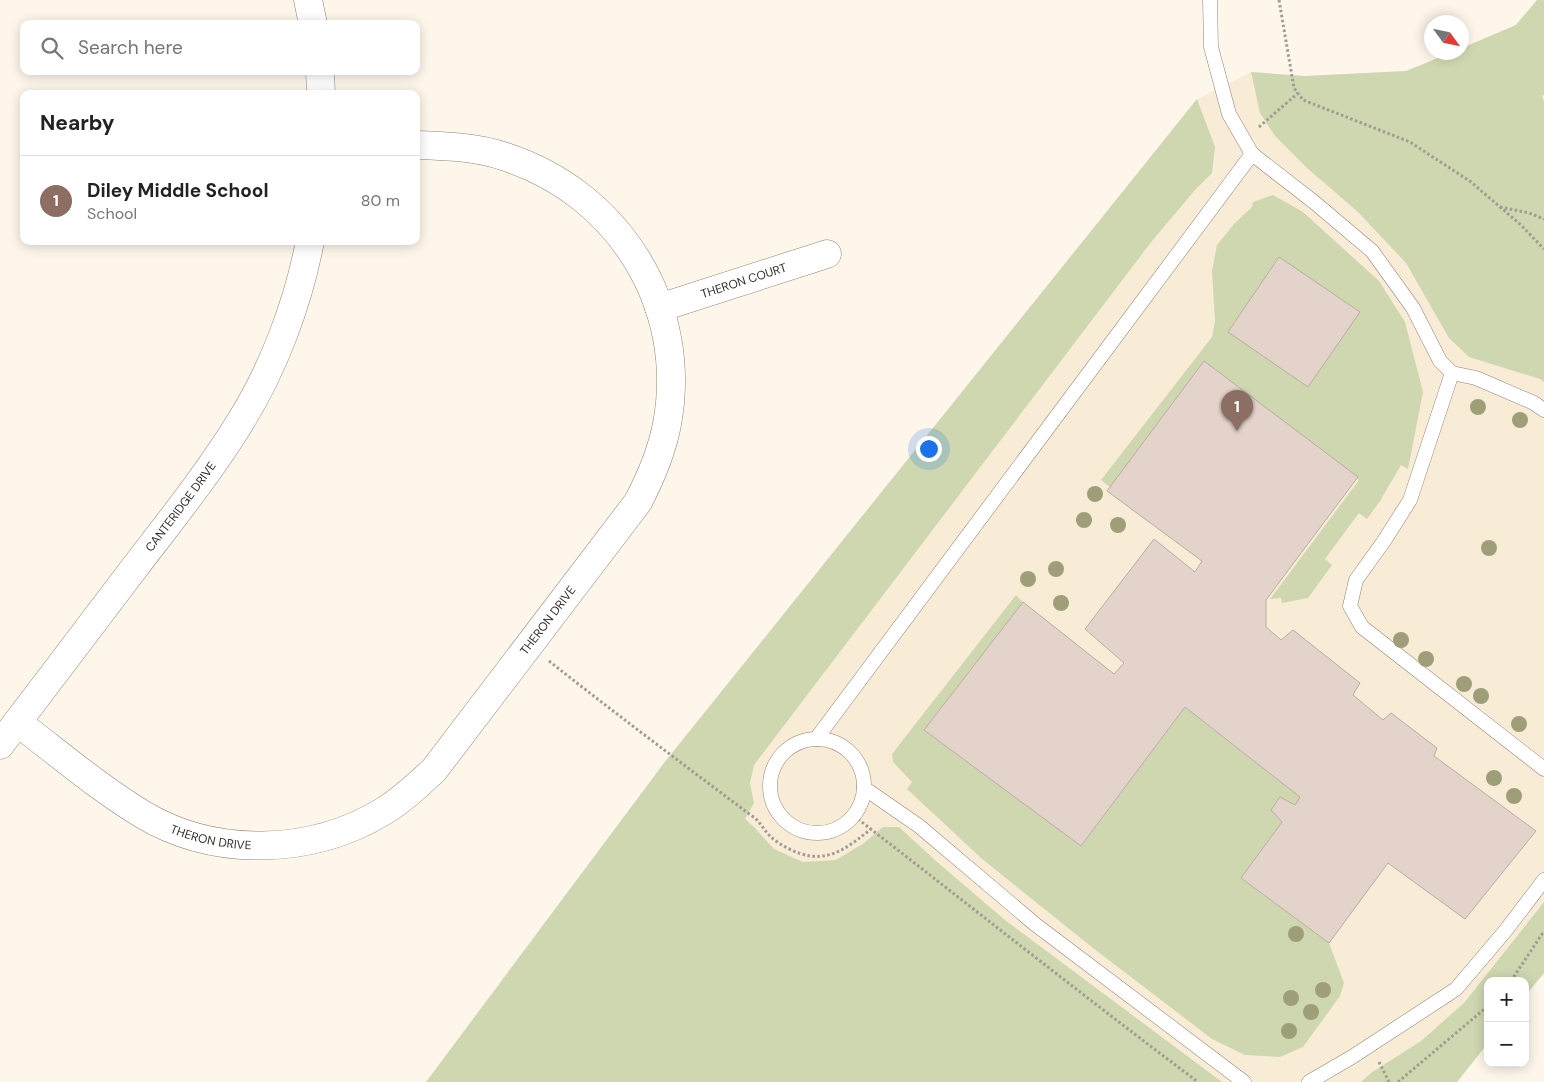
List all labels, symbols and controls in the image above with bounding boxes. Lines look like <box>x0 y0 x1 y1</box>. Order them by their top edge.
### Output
north arrow <box>1424 15 1469 60</box>
search box <box>20 20 420 75</box>
icon: search <box>38 34 66 62</box>
text: Search here <box>78 35 183 60</box>
text: Nearby <box>40 109 114 137</box>
text: Diley Middle School <box>87 178 269 203</box>
text: 1 <box>53 190 59 211</box>
text: 80 m <box>361 190 400 211</box>
text: School <box>87 203 137 224</box>
street label: THERON COURT <box>699 259 789 302</box>
pin: 1 <box>1221 390 1253 431</box>
your location <box>916 436 942 462</box>
street label: CANTERIDGE DRIVE <box>142 458 220 555</box>
street label: THERON DRIVE <box>516 582 579 658</box>
street label: THERON DRIVE <box>168 821 252 853</box>
map controls <box>1484 977 1529 1067</box>
button: + <box>1484 977 1529 1022</box>
button: − <box>1484 1022 1529 1067</box>

